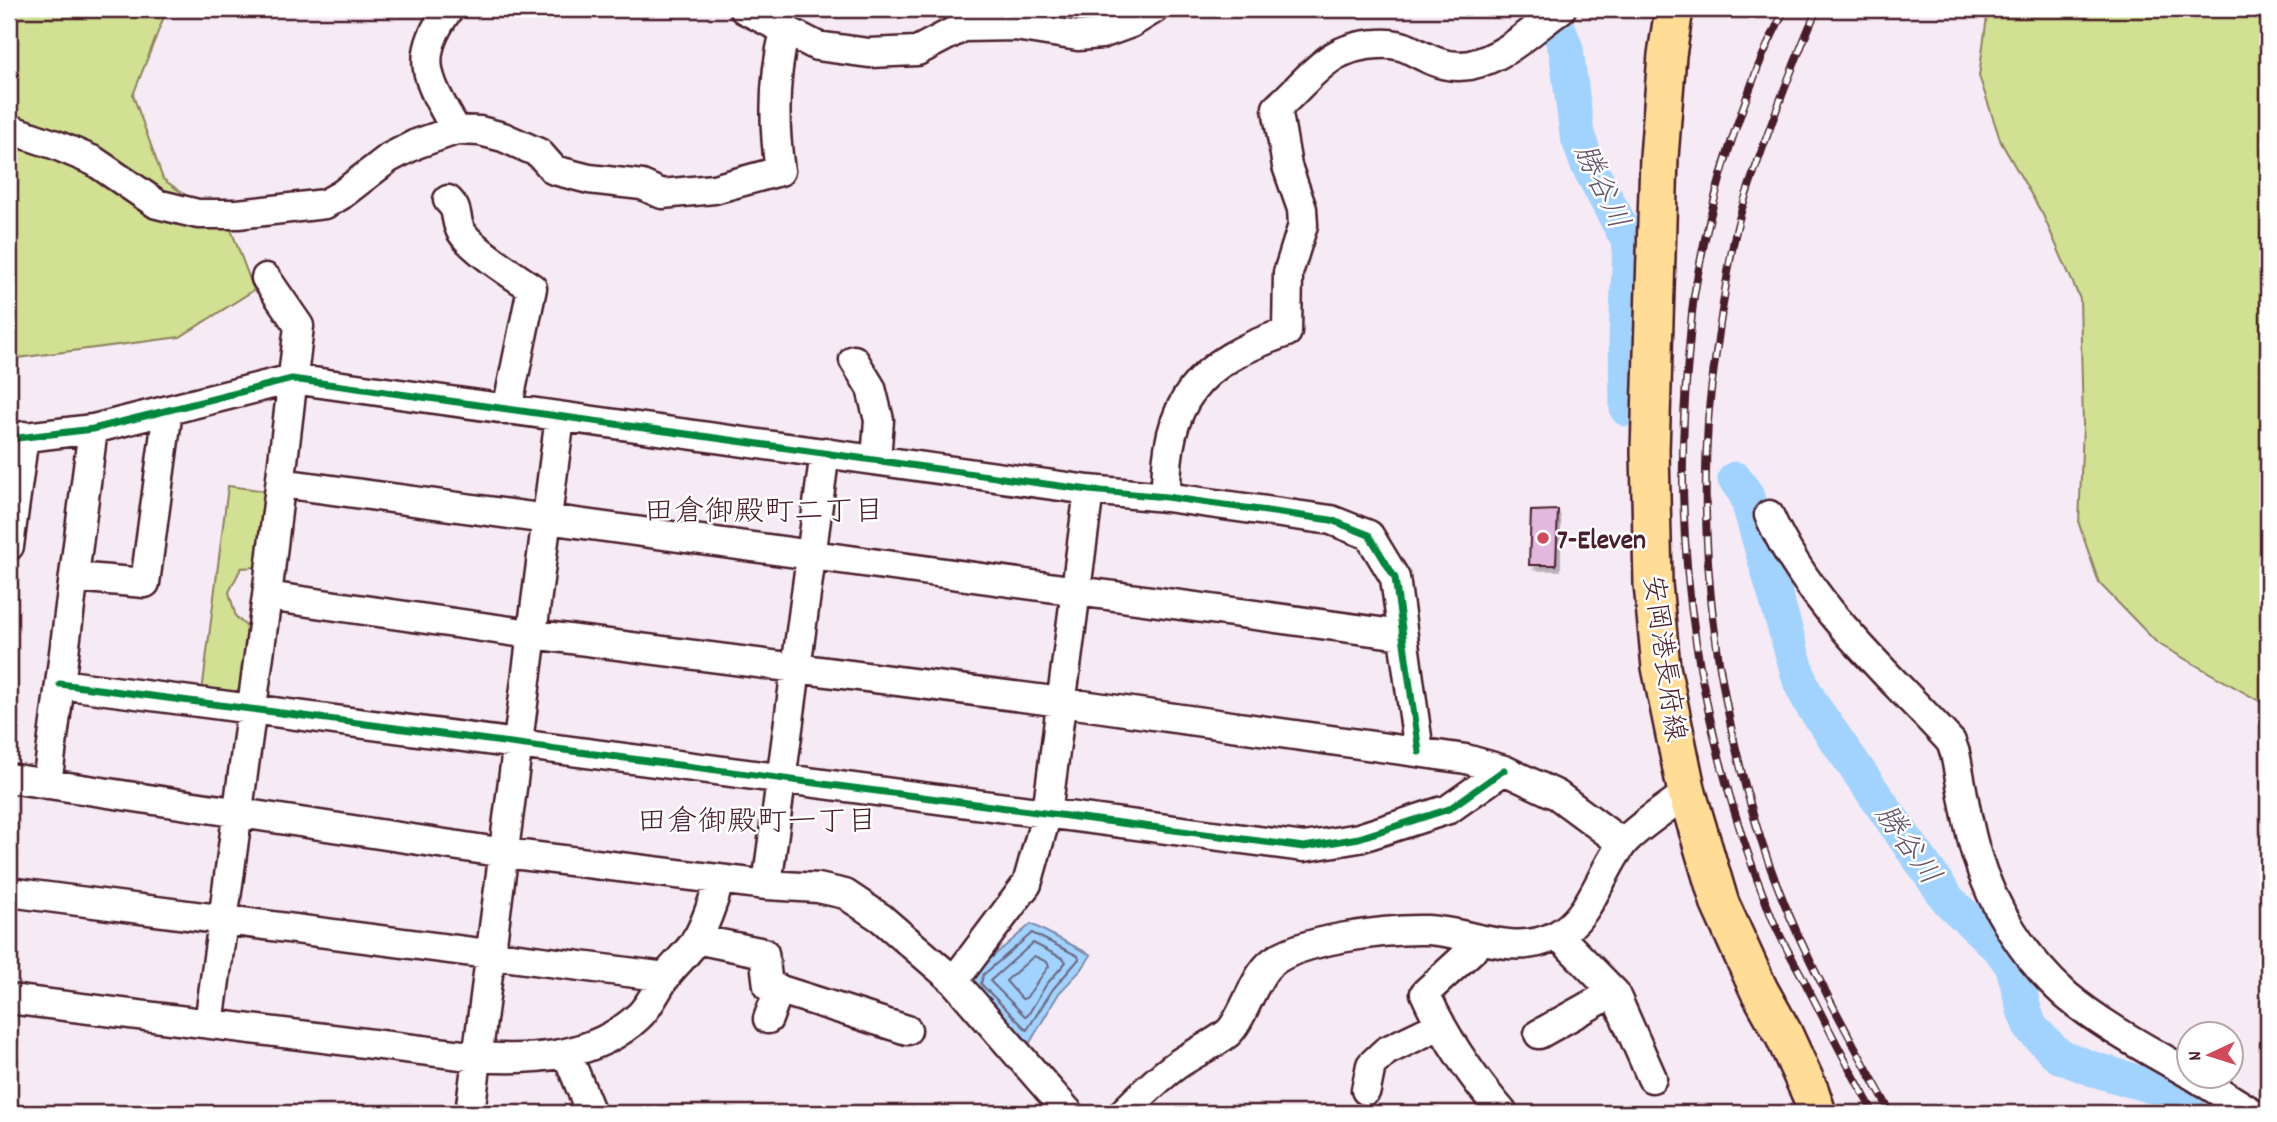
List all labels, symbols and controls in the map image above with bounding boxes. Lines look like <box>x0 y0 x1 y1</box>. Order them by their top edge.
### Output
water label: 勝谷川 <box>1560 138 1637 238</box>
district label: 田倉御殿町二丁目 <box>644 493 884 536</box>
place label: 7-Eleven <box>1557 523 1646 563</box>
marker: 7-Eleven <box>1535 530 1551 546</box>
street label: 安岡港長府線 <box>1630 573 1693 745</box>
water label: 勝谷川 <box>1862 797 1949 896</box>
district label: 田倉御殿町一丁目 <box>637 803 877 846</box>
north arrow <box>2176 1020 2246 1090</box>
text: N <box>2183 1050 2210 1062</box>

